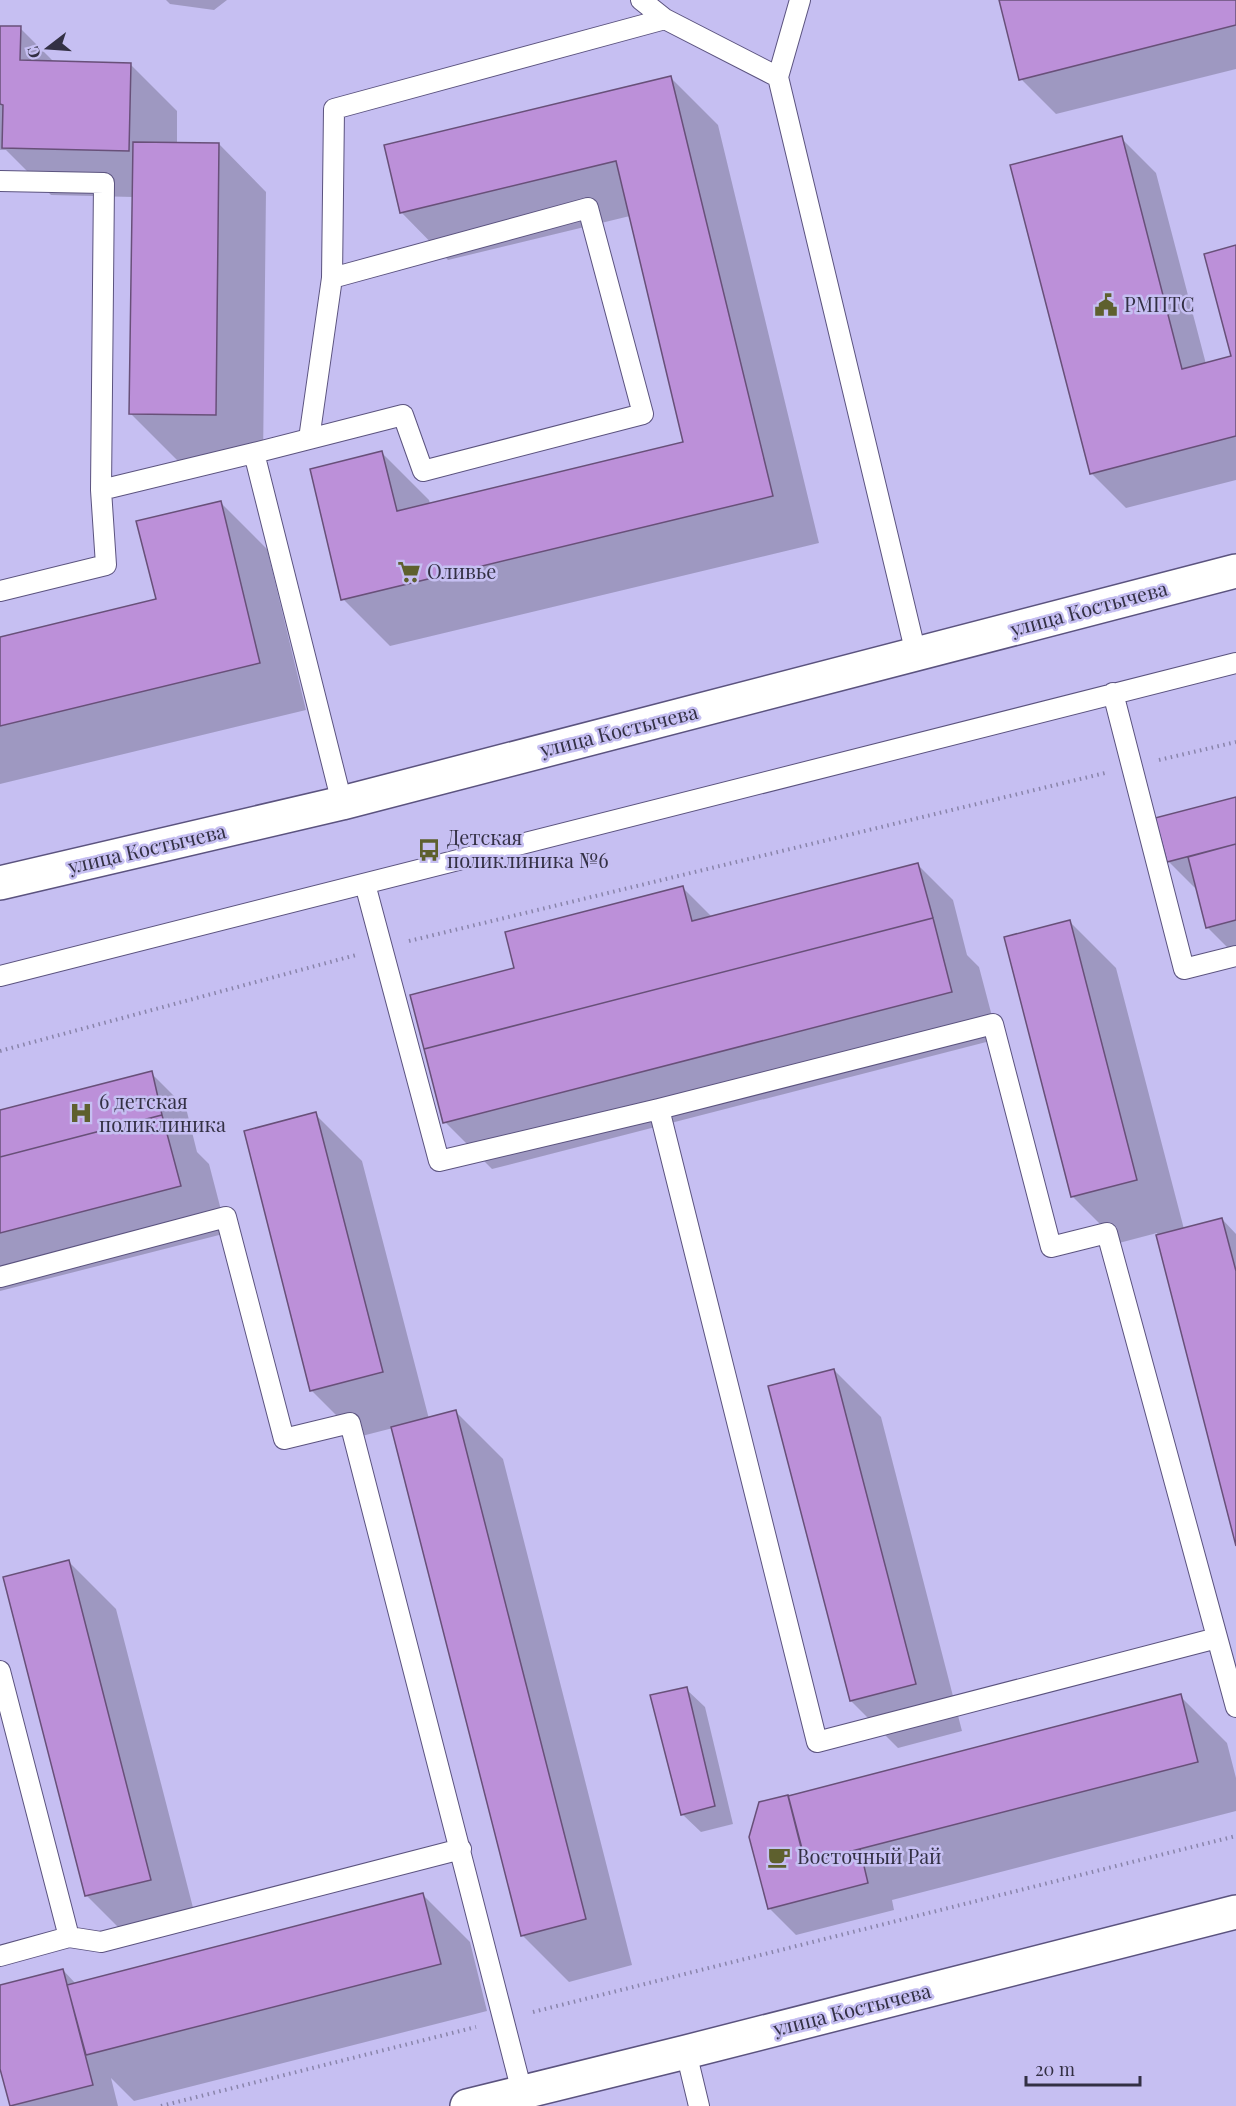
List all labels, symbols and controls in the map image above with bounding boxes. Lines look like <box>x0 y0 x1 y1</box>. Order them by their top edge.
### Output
north arrow <box>18 18 78 78</box>
text: С <box>21 44 45 61</box>
place label: РМПТС <box>1124 290 1194 317</box>
public building icon: РМПТС <box>1093 292 1119 318</box>
place label: Оливье <box>427 557 496 584</box>
supermarket icon: Оливье <box>396 559 422 585</box>
street label: улица Костычева <box>1006 574 1170 642</box>
street label: улица Костычева <box>536 697 700 762</box>
street label: улица Костычева <box>64 816 228 879</box>
place label: Детская поликлиника №6 <box>447 823 609 873</box>
bus stop icon: Детская поликлиника №6 <box>416 837 442 863</box>
place label: 6 детская поликлиника <box>99 1087 226 1137</box>
hospital icon: 6 детская поликлиника <box>68 1100 94 1126</box>
place label: Восточный Рай <box>797 1842 942 1869</box>
cafe icon: Восточный Рай <box>766 1844 792 1870</box>
street label: улица Костычева <box>769 1976 933 2041</box>
scale bar <box>1026 2049 1140 2087</box>
text: 20 m <box>1035 2057 1075 2081</box>

